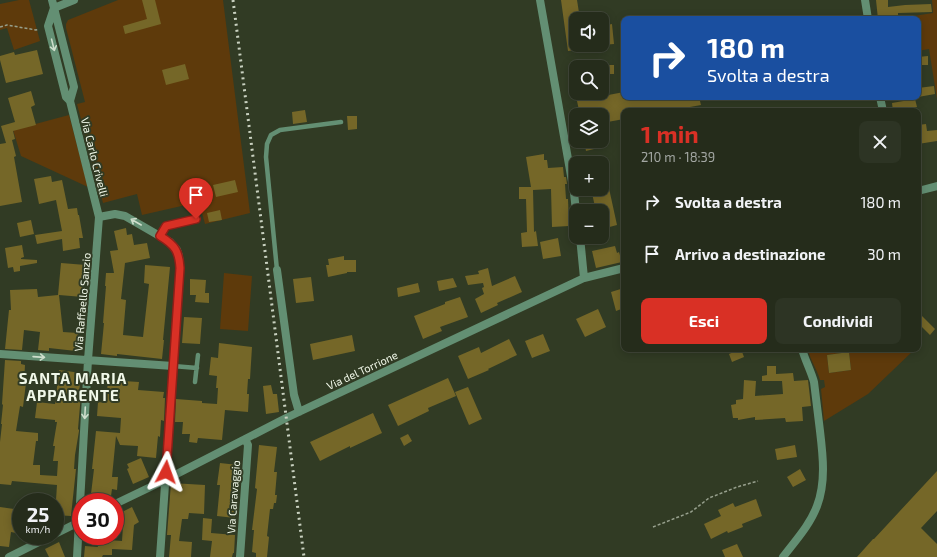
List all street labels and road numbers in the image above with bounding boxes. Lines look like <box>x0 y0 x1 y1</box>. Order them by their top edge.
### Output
street label: Via Carlo Crivelli <box>79 116 111 198</box>
street label: Via Raffaello Sanzio <box>71 252 93 352</box>
street label: Via del Torrione <box>324 348 400 392</box>
street label: Via Caravaggio <box>224 460 242 534</box>

